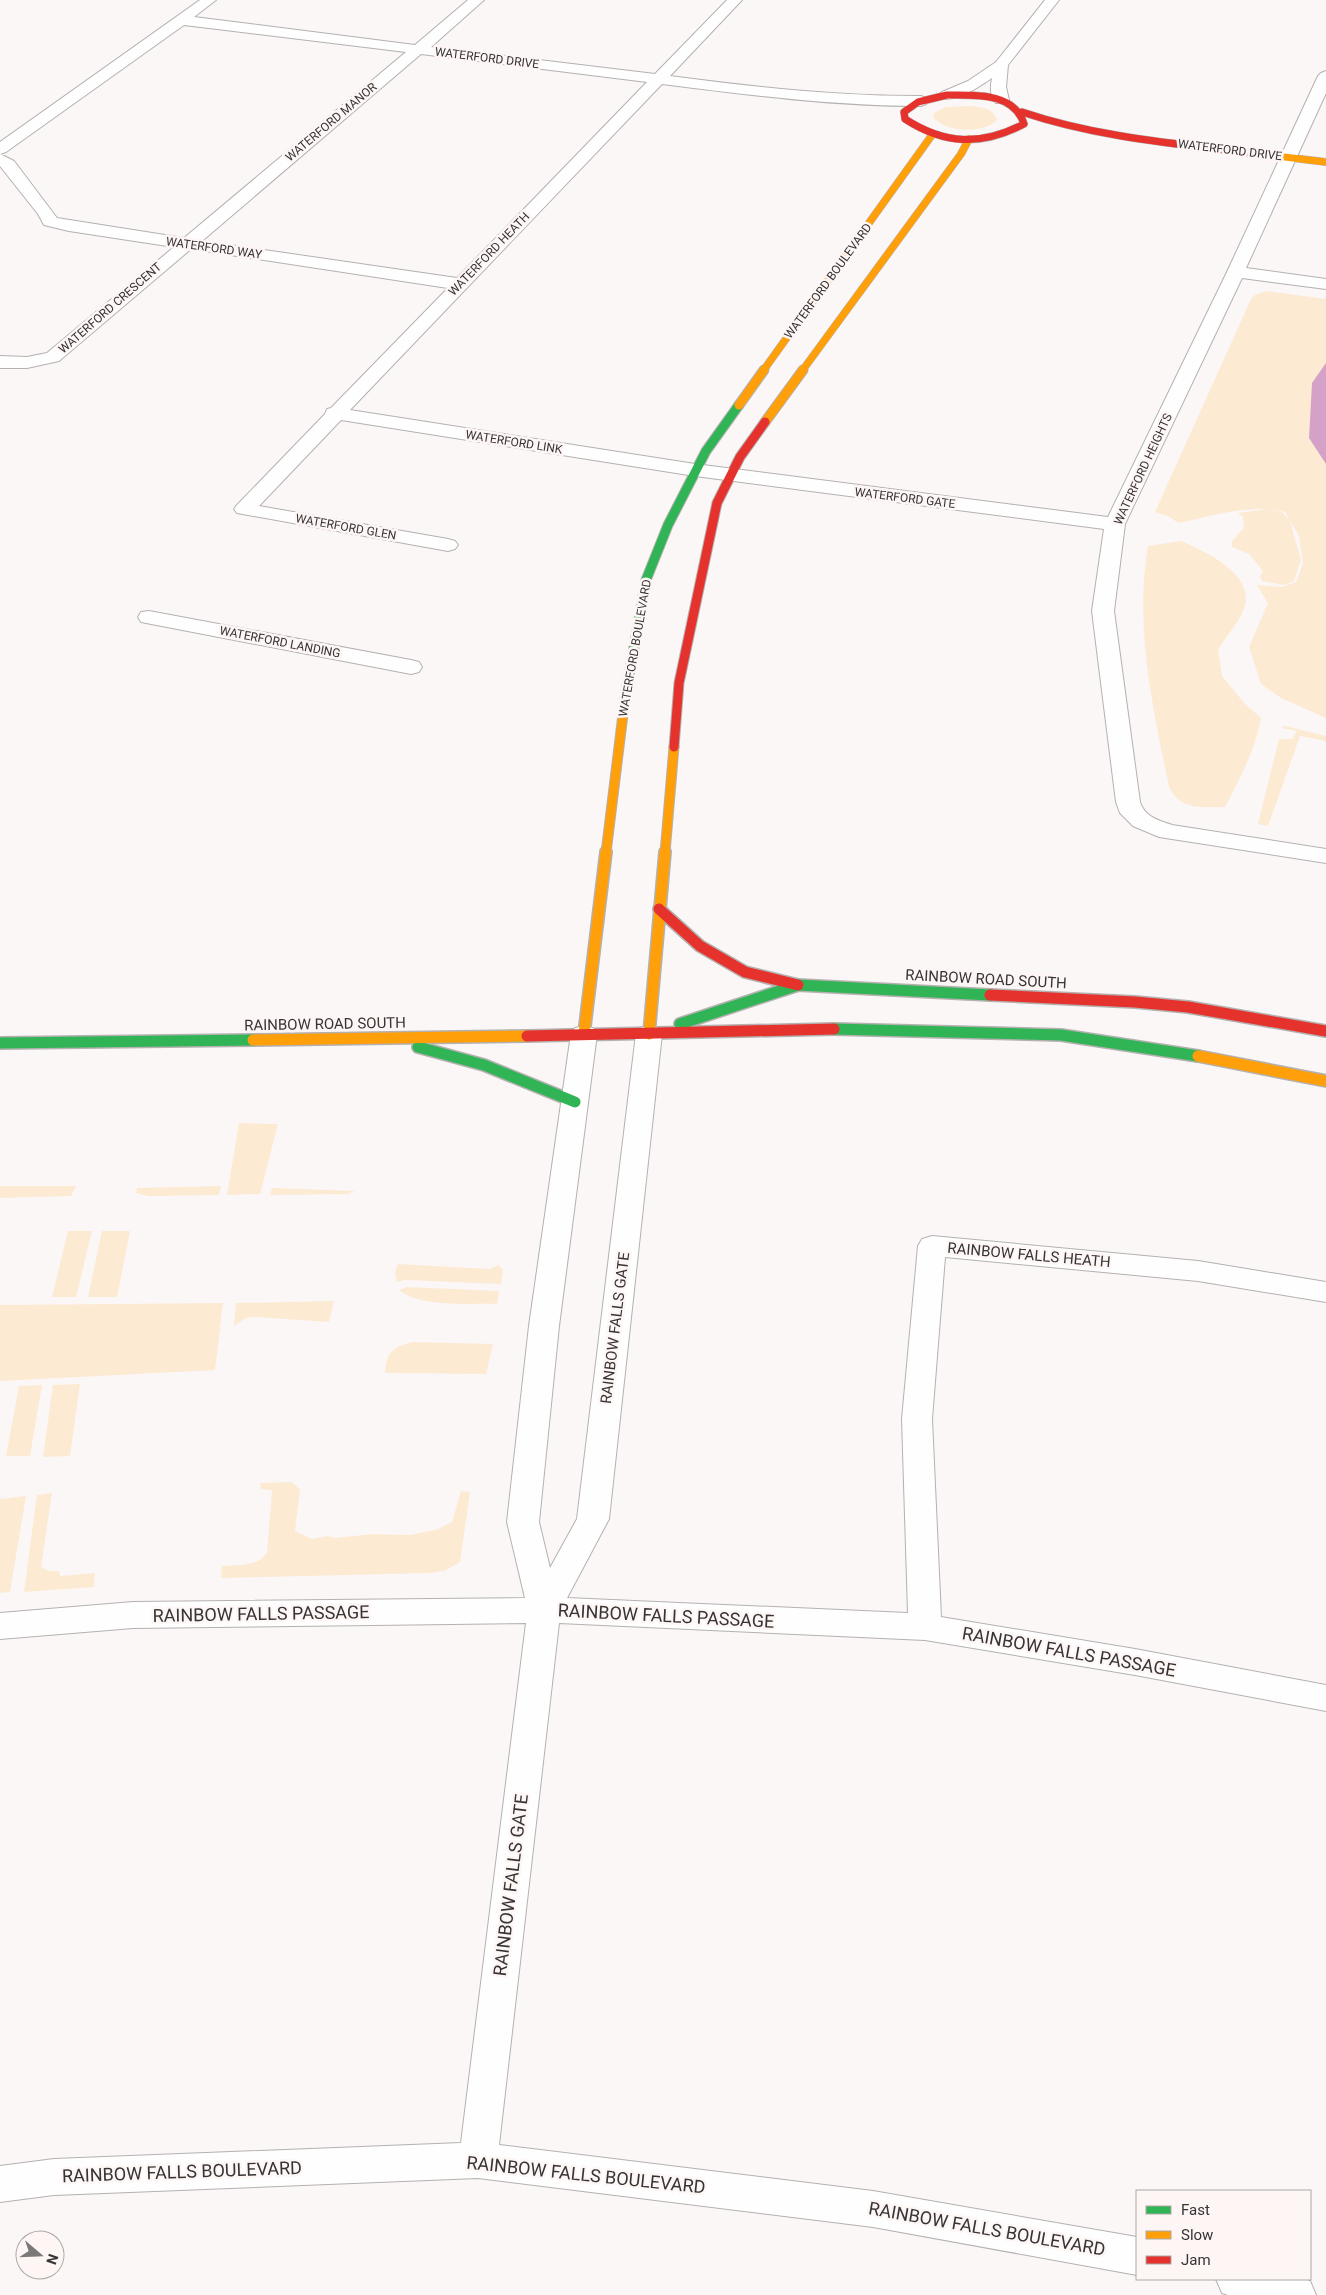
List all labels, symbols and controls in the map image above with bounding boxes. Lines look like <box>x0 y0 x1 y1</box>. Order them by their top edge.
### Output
street label: WATERFORD DRIVE <box>434 45 540 71</box>
street label: WATERFORD MANOR <box>283 79 380 164</box>
street label: WATERFORD DRIVE <box>1177 137 1283 163</box>
street label: WATERFORD HEATH <box>446 210 532 298</box>
street label: WATERFORD BOULEVARD <box>781 221 875 341</box>
street label: WATERFORD WAY <box>165 234 264 262</box>
street label: WATERFORD CRESCENT <box>56 260 164 356</box>
street label: WATERFORD HEIGHTS <box>1111 411 1175 527</box>
street label: WATERFORD LINK <box>465 427 564 457</box>
street label: WATERFORD GATE <box>854 485 956 511</box>
street label: WATERFORD GLEN <box>295 511 397 543</box>
street label: WATERFORD BOULEVARD <box>616 578 654 718</box>
street label: WATERFORD LANDING <box>218 623 342 661</box>
street label: RAINBOW ROAD SOUTH <box>905 966 1067 992</box>
street label: RAINBOW ROAD SOUTH <box>244 1014 406 1034</box>
street label: RAINBOW FALLS HEATH <box>947 1239 1111 1271</box>
street label: RAINBOW FALLS GATE <box>597 1251 633 1405</box>
street label: RAINBOW FALLS PASSAGE <box>557 1599 775 1632</box>
street label: RAINBOW FALLS PASSAGE <box>152 1601 370 1626</box>
street label: RAINBOW FALLS PASSAGE <box>961 1622 1178 1681</box>
street label: RAINBOW FALLS GATE <box>489 1793 532 1977</box>
street label: RAINBOW FALLS BOULEVARD <box>466 2152 706 2197</box>
street label: RAINBOW FALLS BOULEVARD <box>62 2157 302 2186</box>
legend <box>1136 2190 1311 2280</box>
street label: RAINBOW FALLS BOULEVARD <box>867 2197 1107 2260</box>
text: Fast <box>1181 2201 1210 2219</box>
text: Slow <box>1181 2226 1213 2244</box>
north arrow <box>15 2230 65 2280</box>
text: Jam <box>1181 2251 1211 2269</box>
text: N <box>43 2252 61 2267</box>

